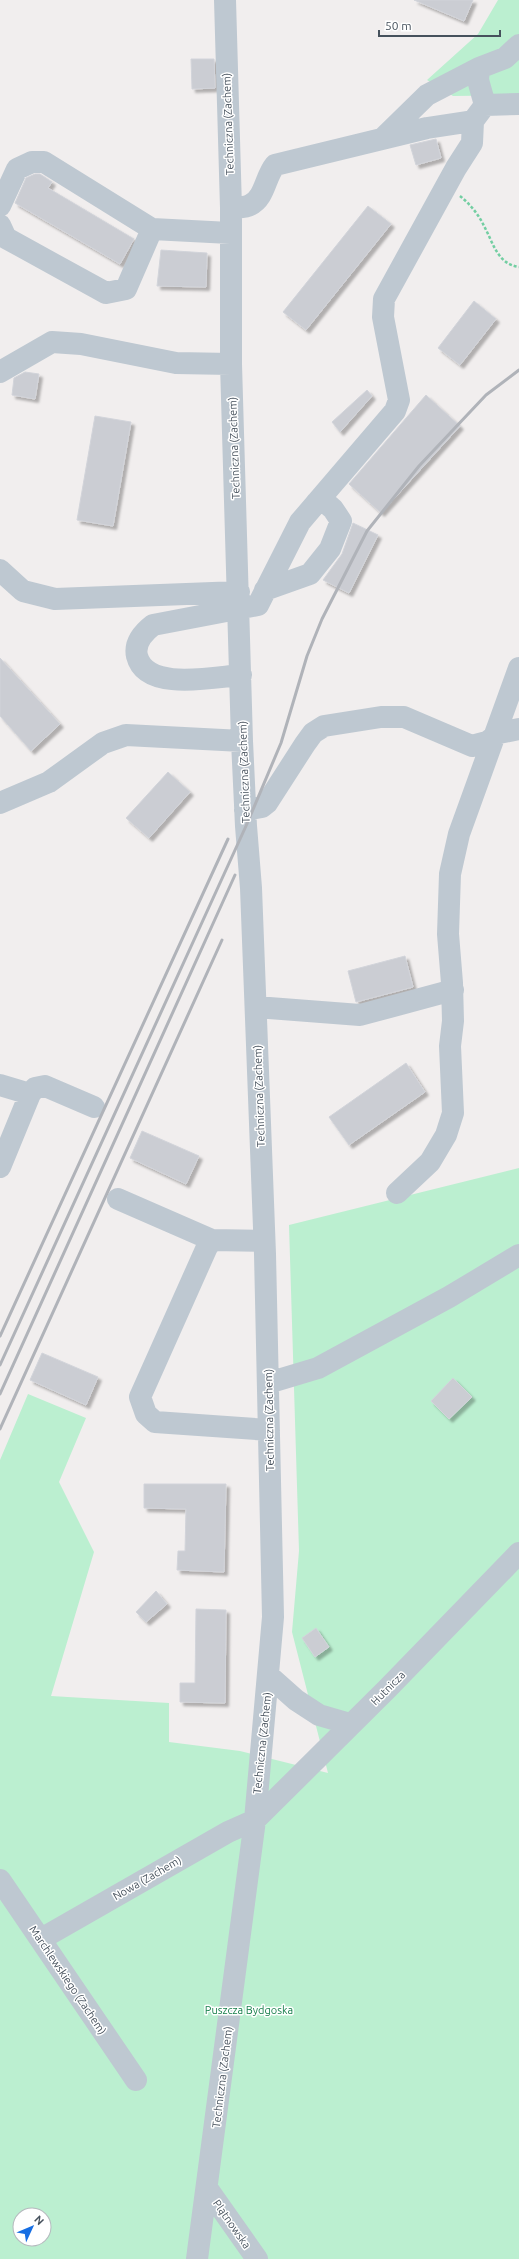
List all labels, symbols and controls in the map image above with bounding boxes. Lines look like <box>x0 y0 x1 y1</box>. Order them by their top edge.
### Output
scale bar <box>379 12 500 38</box>
text: 50 m <box>385 19 412 32</box>
street label: Techniczna (Zachem) <box>220 73 237 175</box>
street label: Techniczna (Zachem) <box>226 397 243 499</box>
street label: Techniczna (Zachem) <box>236 721 253 823</box>
street label: Techniczna (Zachem) <box>251 1045 268 1147</box>
street label: Techniczna (Zachem) <box>262 1369 277 1471</box>
street label: Hutnicza <box>369 1669 407 1707</box>
street label: Techniczna (Zachem) <box>251 1691 274 1795</box>
street label: Nowa (Zachem) <box>111 1854 184 1903</box>
street label: Marchlewskiego (Zachem) <box>26 1923 109 2037</box>
park label: Puszcza Bydgoska <box>205 2004 293 2016</box>
street label: Techniczna (Zachem) <box>210 2025 235 2129</box>
street label: Plątnowska <box>211 2197 253 2251</box>
north arrow <box>12 2207 52 2247</box>
text: N <box>32 2213 46 2227</box>

